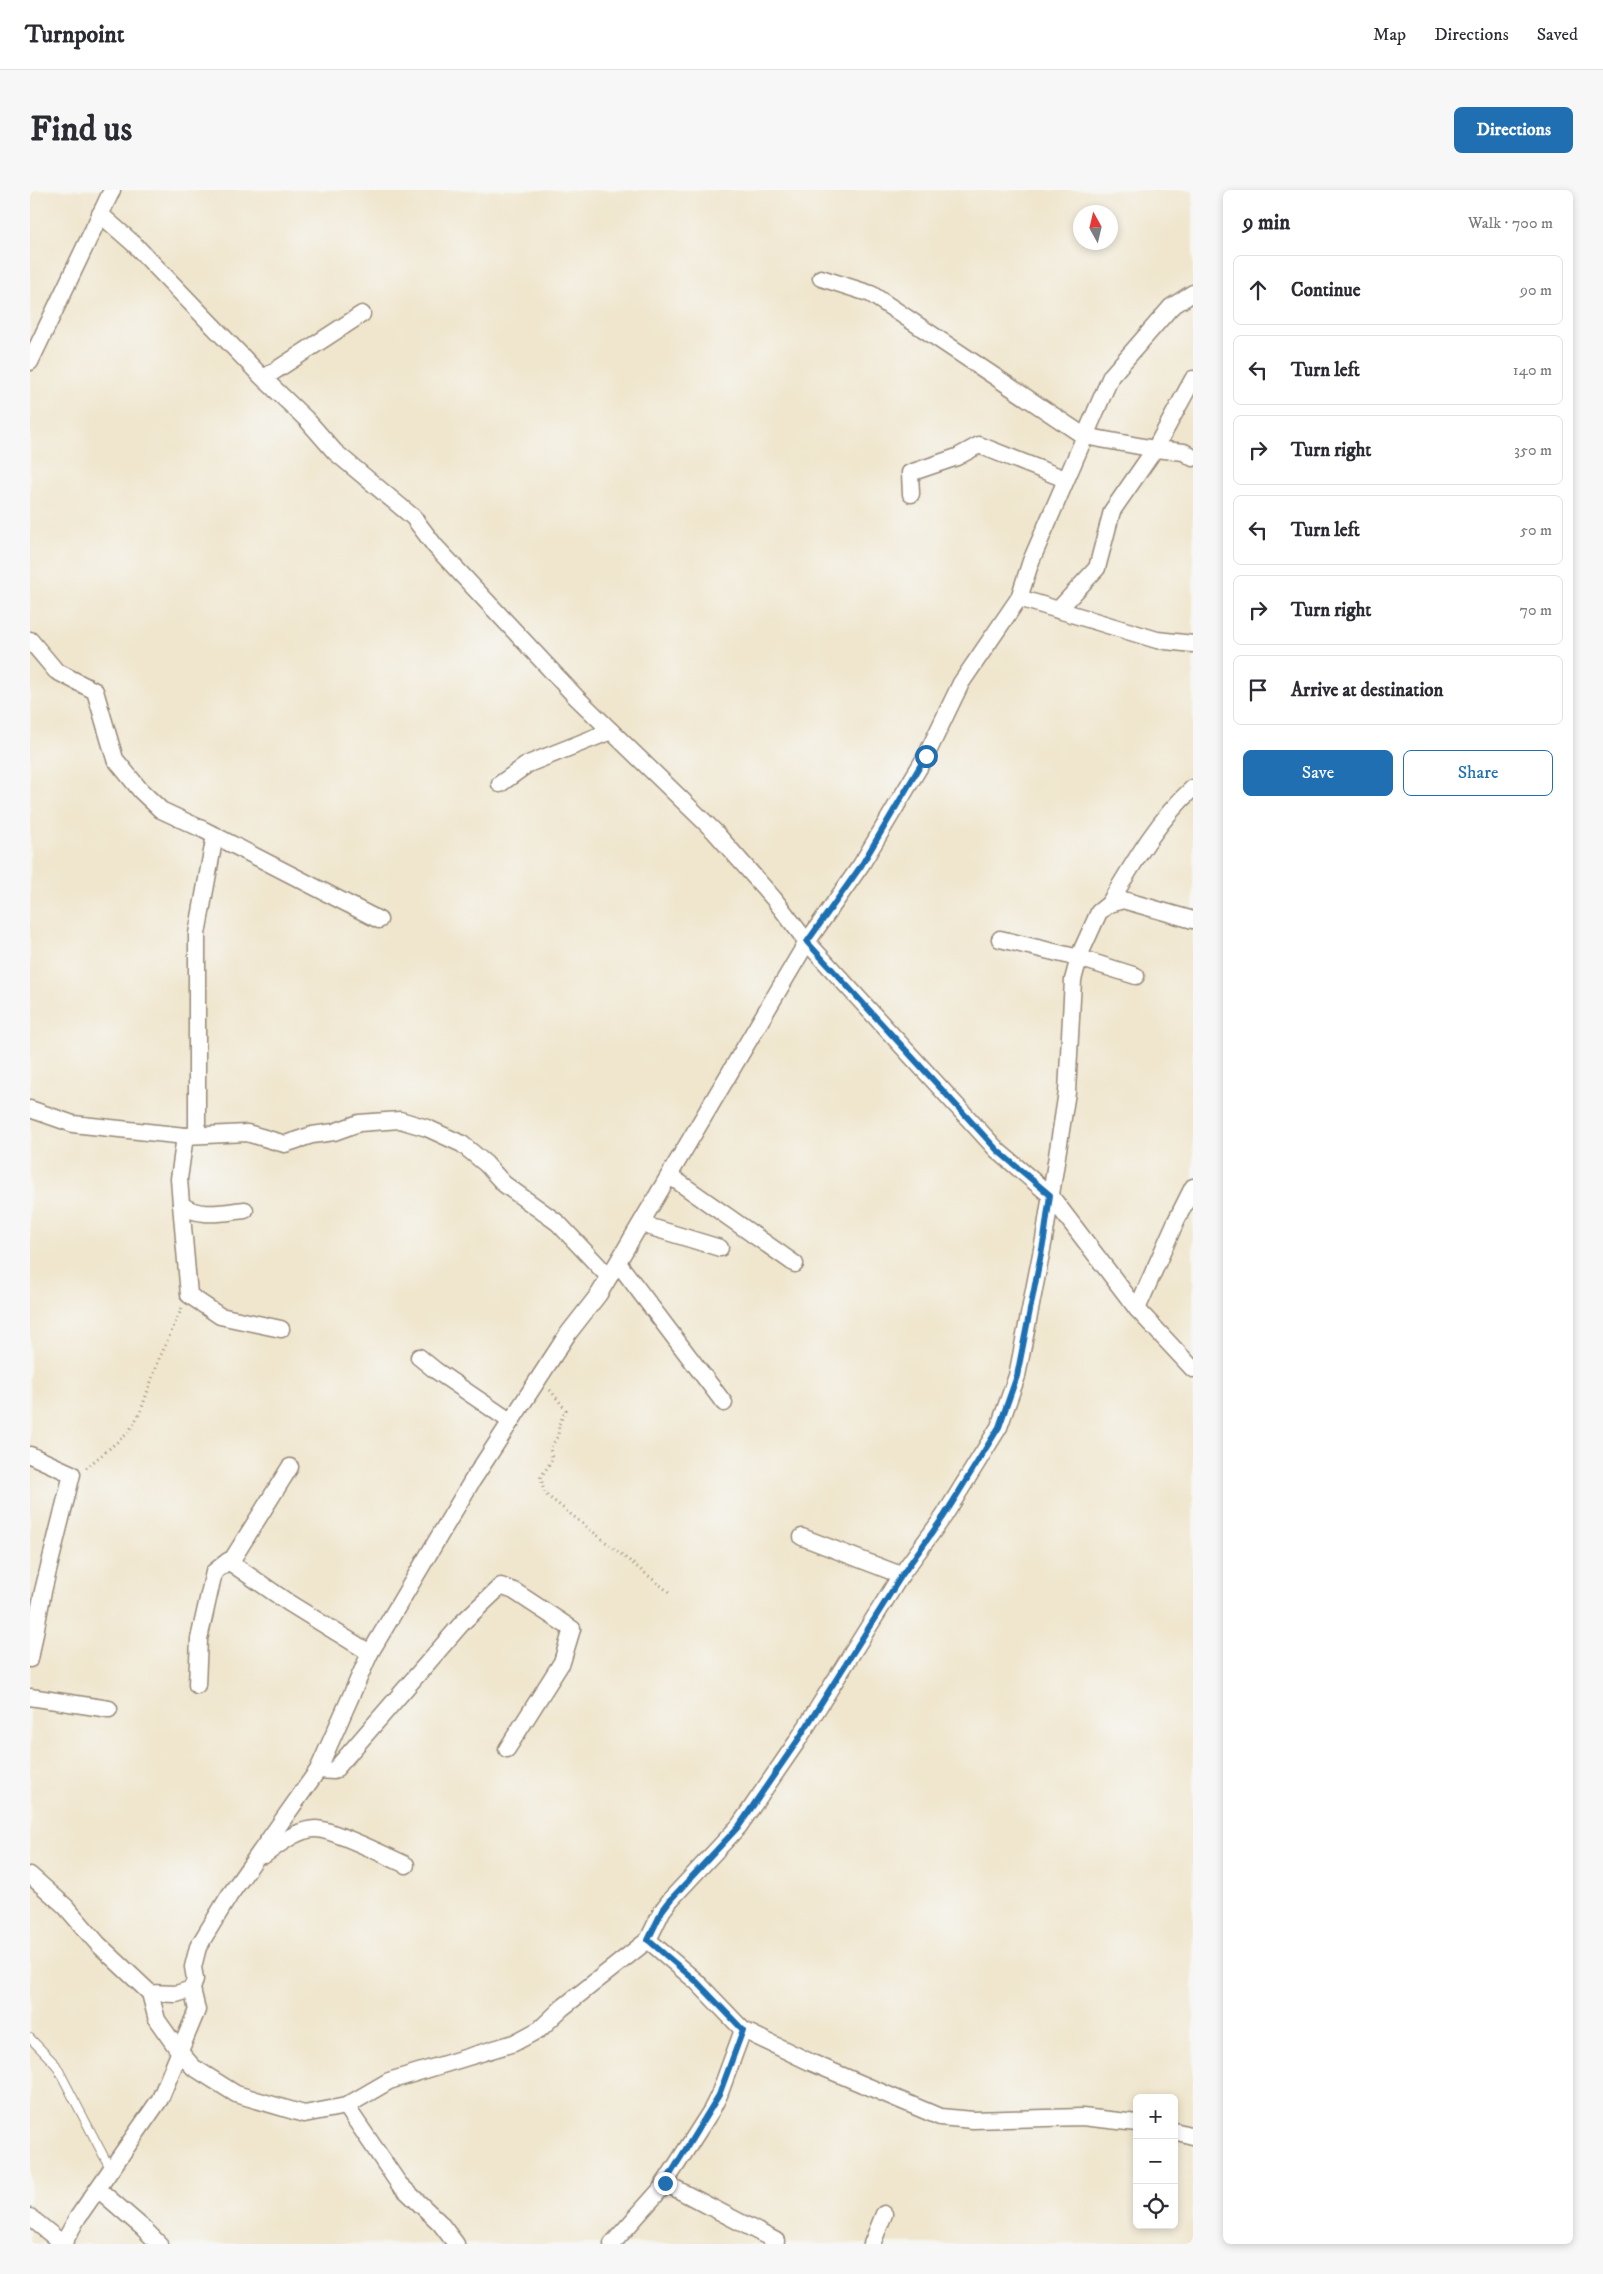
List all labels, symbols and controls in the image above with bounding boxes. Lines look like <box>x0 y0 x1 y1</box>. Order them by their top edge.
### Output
text: Turnpoint <box>25 20 124 50</box>
text: Map <box>1373 24 1406 46</box>
text: Directions <box>1434 24 1509 46</box>
text: Saved <box>1537 24 1578 46</box>
button: Directions <box>1454 107 1573 153</box>
text: Find us <box>30 108 132 152</box>
north arrow <box>1073 205 1118 250</box>
text: 9 min <box>1243 210 1290 236</box>
text: Walk · 700 m <box>1468 213 1553 233</box>
icon: ahead <box>1244 276 1272 304</box>
text: Continue <box>1291 279 1361 302</box>
text: 90 m <box>1520 280 1552 300</box>
icon: left <box>1244 356 1272 384</box>
text: Turn left <box>1291 359 1360 382</box>
text: 140 m <box>1513 360 1552 380</box>
icon: right <box>1244 436 1272 464</box>
text: Turn right <box>1291 439 1371 462</box>
text: 350 m <box>1514 440 1552 460</box>
icon: left <box>1244 516 1272 544</box>
text: Turn left <box>1291 519 1360 542</box>
text: 50 m <box>1520 520 1552 540</box>
icon: right <box>1244 596 1272 624</box>
text: Turn right <box>1291 599 1371 622</box>
text: 70 m <box>1520 600 1552 620</box>
icon: arrive <box>1244 676 1272 704</box>
text: Arrive at destination <box>1291 679 1443 702</box>
route start <box>915 745 938 768</box>
button: Save <box>1243 750 1393 796</box>
button: Share <box>1403 750 1553 796</box>
map controls <box>1133 2094 1178 2229</box>
button: + <box>1133 2094 1178 2139</box>
button: − <box>1133 2139 1178 2184</box>
route end <box>654 2172 677 2195</box>
button: locate <box>1133 2184 1178 2229</box>

